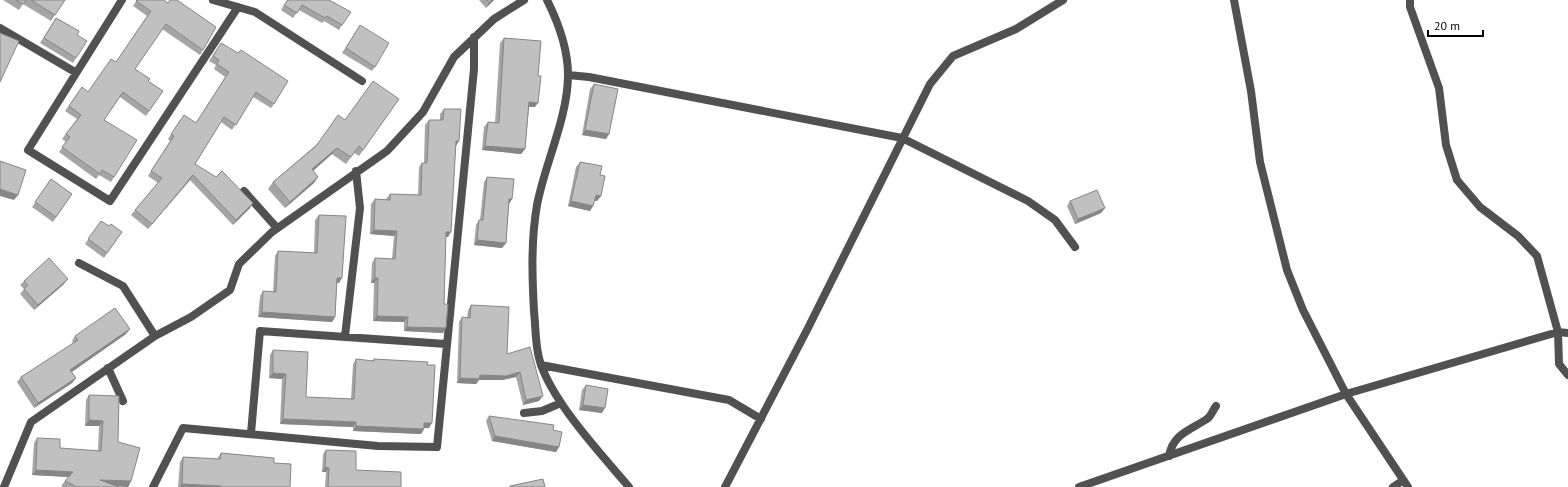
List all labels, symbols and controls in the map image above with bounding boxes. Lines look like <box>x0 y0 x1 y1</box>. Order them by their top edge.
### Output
scale bar <box>1428 12 1483 38</box>
text: 20 m <box>1434 18 1460 33</box>

